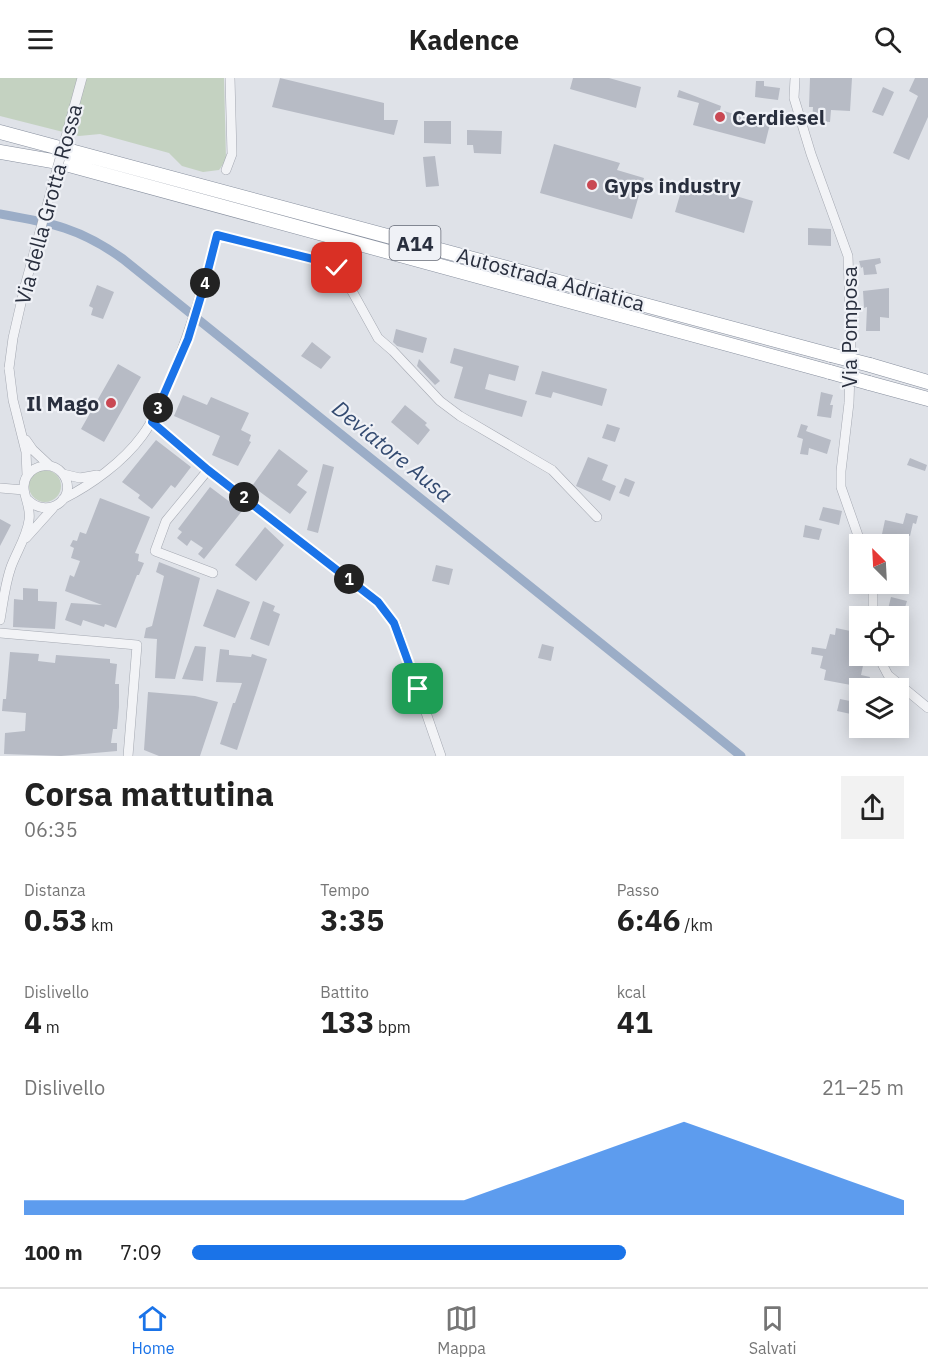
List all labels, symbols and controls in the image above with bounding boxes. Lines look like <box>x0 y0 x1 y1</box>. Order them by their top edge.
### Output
text: Kadence <box>409 22 519 57</box>
icon: menu <box>24 23 57 56</box>
icon: search <box>871 23 904 56</box>
street label: Via della Grotta Rossa <box>8 101 88 307</box>
place label: Cerdiesel <box>732 103 825 131</box>
marker: Cerdiesel <box>713 110 727 124</box>
place label: Gyps industry <box>604 171 742 199</box>
marker: Gyps industry <box>585 178 599 192</box>
road number: A14 <box>390 226 440 260</box>
street label: Autostrada Adriatica <box>454 240 648 318</box>
pin <box>311 242 362 293</box>
icon: check <box>320 251 353 284</box>
street label: Via Pomposa <box>835 266 863 388</box>
pin: 4 <box>190 268 220 298</box>
text: 4 <box>200 273 210 293</box>
place label: Il Mago <box>26 389 99 417</box>
pin: 3 <box>143 393 173 423</box>
water label: Deviatore Ausa <box>327 393 459 509</box>
marker: Il Mago <box>104 396 118 410</box>
text: 3 <box>153 398 163 418</box>
pin: 2 <box>229 482 259 512</box>
text: 2 <box>239 487 249 507</box>
north arrow <box>849 534 909 594</box>
map controls <box>849 534 909 738</box>
pin: 1 <box>334 564 364 594</box>
text: 1 <box>344 569 354 589</box>
button: locate <box>849 606 909 666</box>
pin <box>392 663 443 714</box>
icon: arrive <box>401 672 434 705</box>
button: layers <box>849 678 909 738</box>
text: Corsa mattutina <box>24 772 274 815</box>
button: share <box>841 776 904 839</box>
text: 06:35 <box>24 816 78 843</box>
text: Distanza <box>24 880 86 900</box>
text: Tempo <box>320 880 369 900</box>
text: Passo <box>617 880 659 900</box>
text: 0.53 <box>24 900 87 939</box>
text: 3:35 <box>320 900 384 939</box>
text: 6:46 <box>617 900 681 939</box>
text: km <box>87 915 114 935</box>
text: /km <box>681 915 713 935</box>
text: Dislivello <box>24 982 89 1002</box>
text: Battito <box>320 982 369 1002</box>
text: kcal <box>617 982 646 1002</box>
text: 4 <box>24 1002 42 1041</box>
text: 133 <box>320 1002 374 1041</box>
text: 41 <box>617 1002 653 1041</box>
text: m <box>42 1017 60 1037</box>
text: bpm <box>374 1017 411 1037</box>
text: Dislivello <box>24 1074 105 1101</box>
text: 21–25 m <box>822 1074 904 1101</box>
text: 100 m <box>24 1239 83 1266</box>
text: 7:09 <box>120 1239 162 1266</box>
tab: Home <box>131 1302 174 1358</box>
tab: Mappa <box>437 1302 486 1358</box>
tab: Salvati <box>749 1302 797 1358</box>

